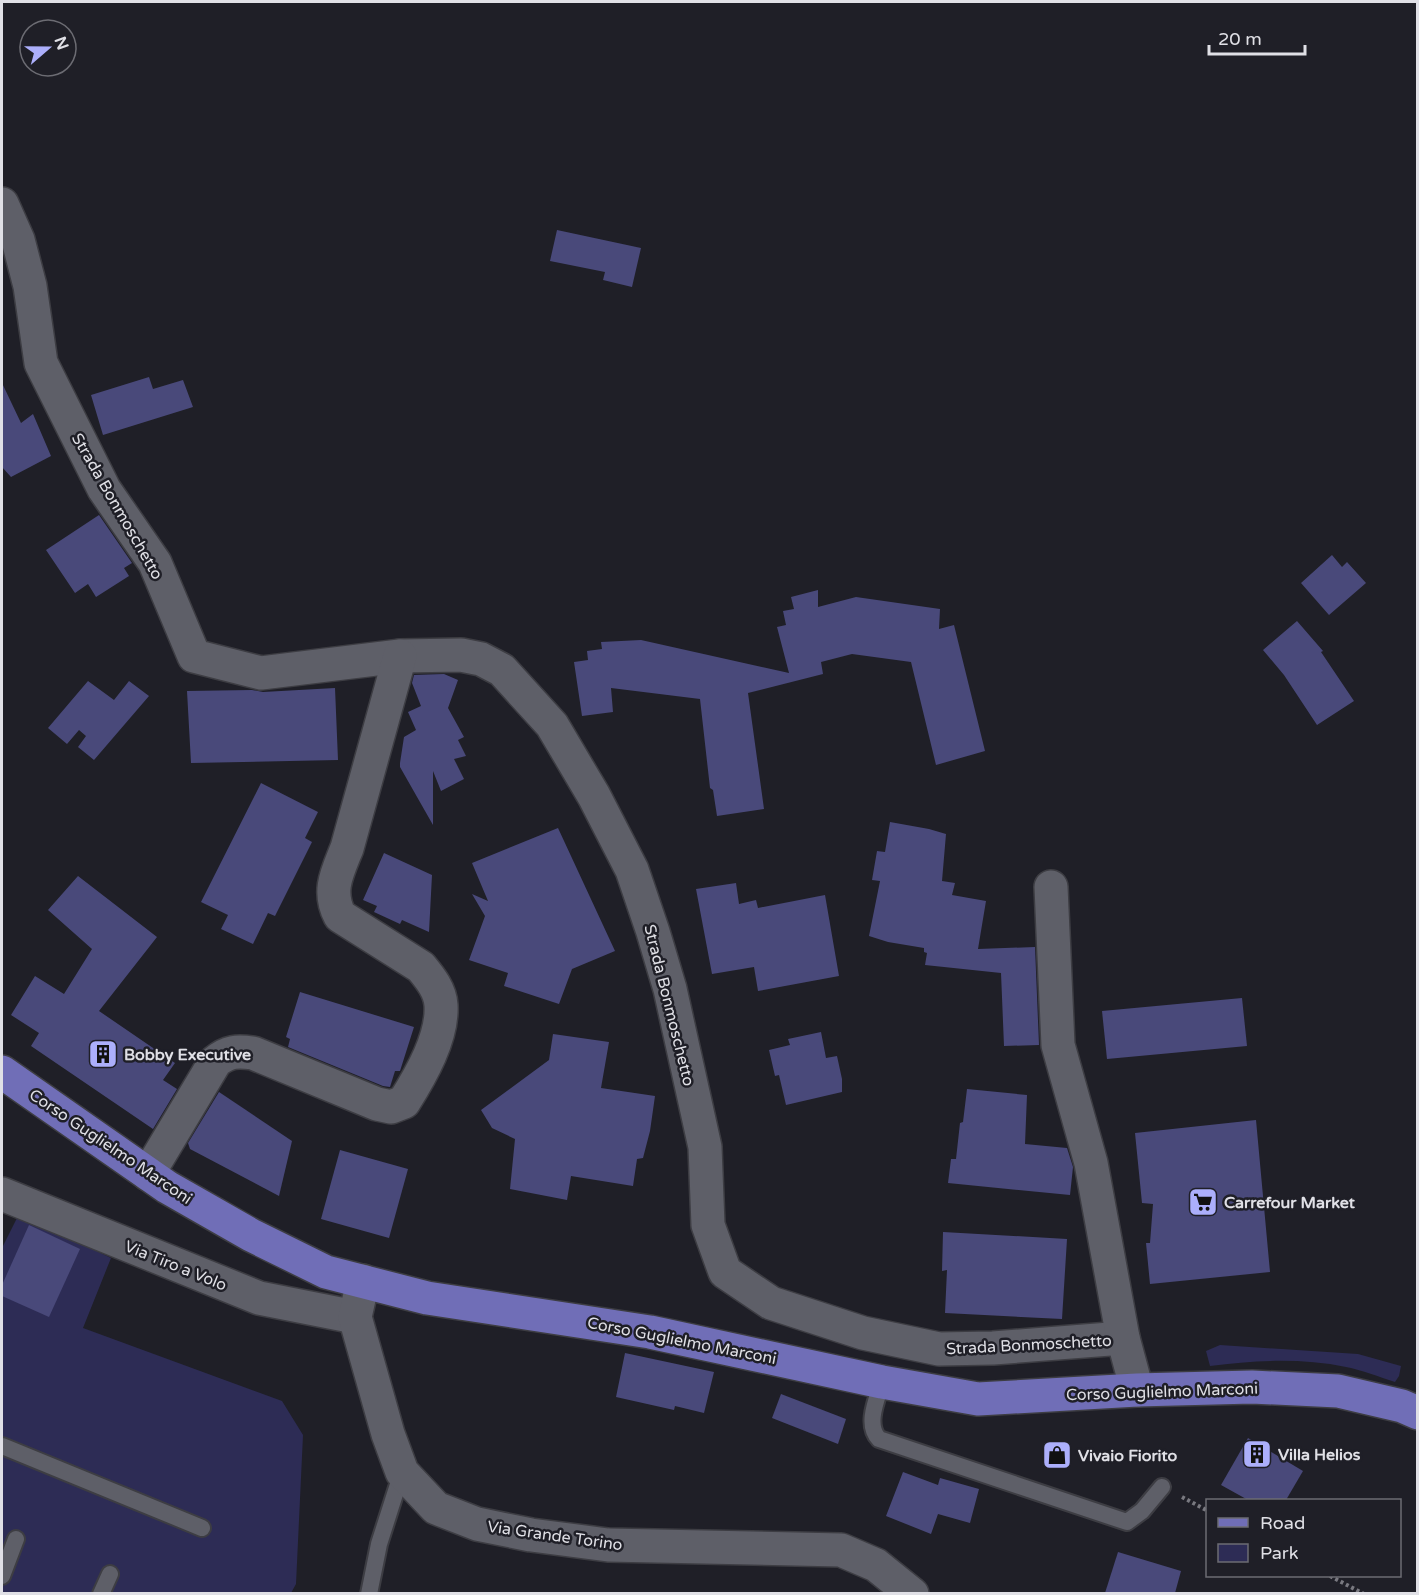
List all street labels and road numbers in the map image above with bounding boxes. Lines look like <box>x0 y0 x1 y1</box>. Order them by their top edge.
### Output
street label: Strada Bonmoschetto <box>67 430 167 583</box>
street label: Strada Bonmoschetto <box>639 922 699 1088</box>
street label: Corso Guglielmo Marconi <box>25 1085 196 1209</box>
street label: Via Tiro a Volo <box>122 1236 230 1295</box>
street label: Corso Guglielmo Marconi <box>586 1313 778 1369</box>
street label: Strada Bonmoschetto <box>946 1331 1112 1359</box>
street label: Corso Guglielmo Marconi <box>1066 1379 1258 1405</box>
street label: Via Grande Torino <box>486 1517 624 1555</box>

